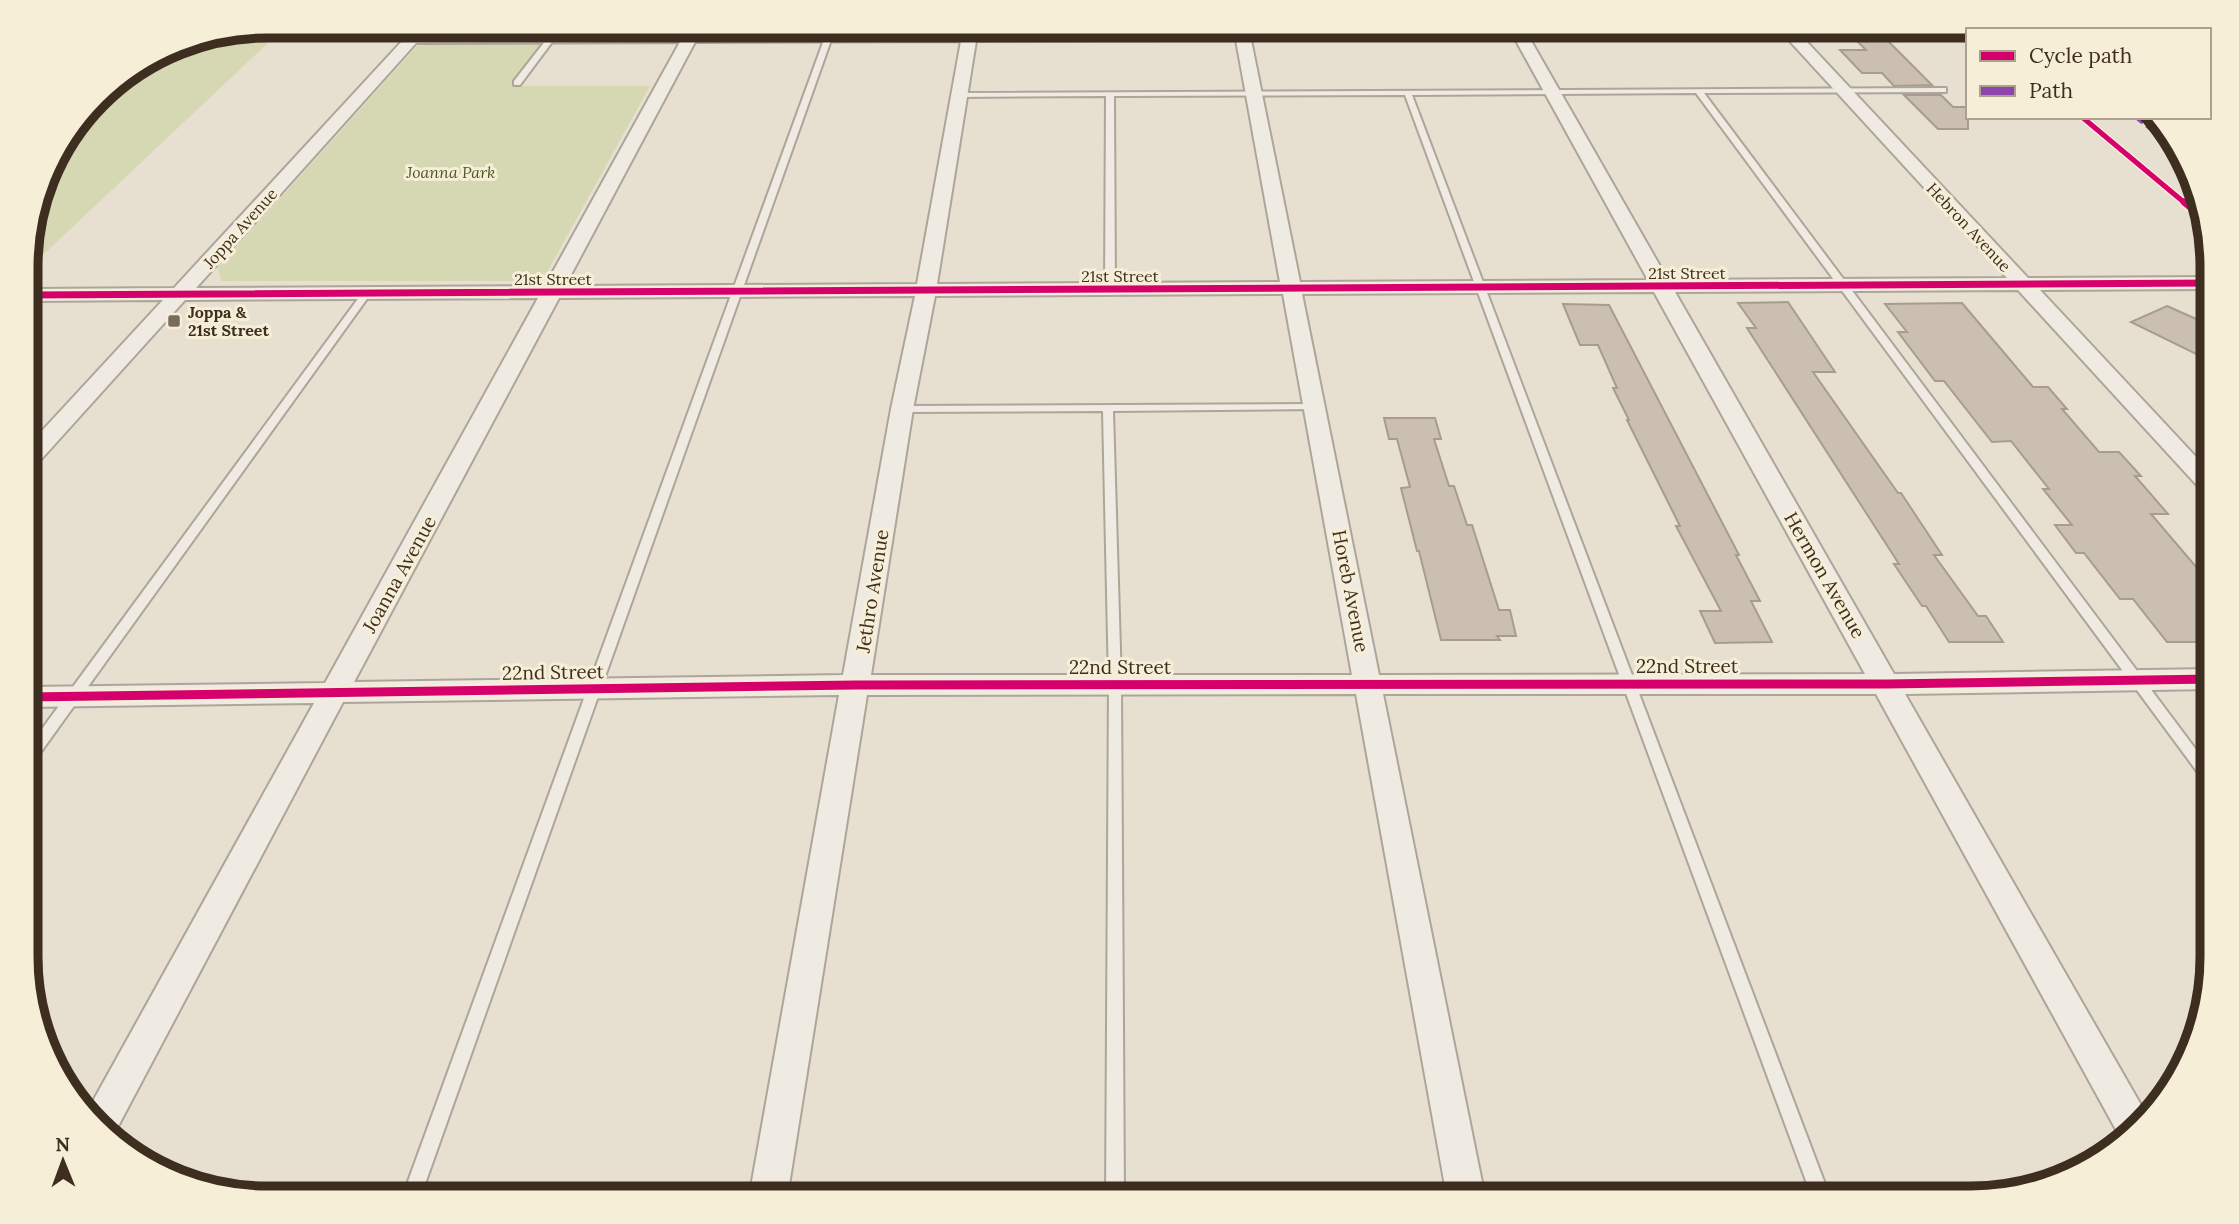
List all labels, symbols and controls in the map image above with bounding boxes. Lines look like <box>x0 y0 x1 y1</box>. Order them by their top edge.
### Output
legend <box>1966 28 2211 119</box>
text: Cycle path <box>2029 42 2132 69</box>
text: Path <box>2029 77 2073 104</box>
park label: Joanna Park <box>406 162 495 182</box>
street label: Hebron Avenue <box>1923 178 2016 276</box>
street label: Joppa Avenue <box>198 183 281 273</box>
street label: 21st Street <box>1648 263 1727 283</box>
street label: 21st Street <box>1081 266 1160 286</box>
street label: 21st Street <box>514 269 593 289</box>
place label: Joppa & 21st Street <box>188 302 269 340</box>
marker: Joppa & 21st Street <box>166 313 182 329</box>
street label: Hermon Avenue <box>1779 507 1871 643</box>
street label: Joanna Avenue <box>356 511 441 638</box>
street label: Jethro Avenue <box>850 528 894 655</box>
street label: Horeb Avenue <box>1327 528 1375 654</box>
street label: 22nd Street <box>1636 654 1739 678</box>
street label: 22nd Street <box>1069 655 1172 679</box>
street label: 22nd Street <box>502 659 605 685</box>
north arrow <box>28 1126 98 1196</box>
text: N <box>55 1132 71 1156</box>

